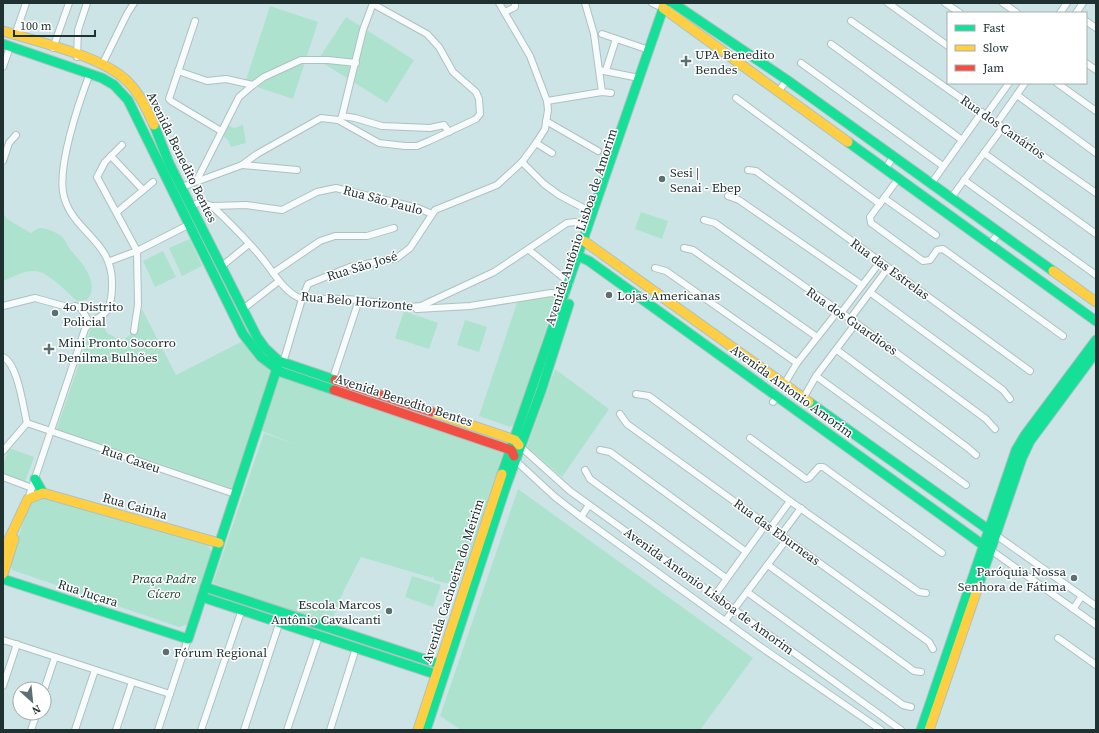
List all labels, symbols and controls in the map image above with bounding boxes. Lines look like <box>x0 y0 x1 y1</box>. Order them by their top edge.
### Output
scale bar <box>14 12 95 38</box>
legend <box>947 12 1087 84</box>
text: 100 m <box>20 18 52 34</box>
text: Fast <box>983 20 1005 36</box>
text: Slow <box>983 40 1009 56</box>
place label: UPA Benedito Bendes <box>695 46 775 78</box>
marker: UPA Benedito Bendes <box>680 55 692 67</box>
text: Jam <box>982 60 1004 76</box>
street label: Avenida Benedito Bentes <box>143 89 221 226</box>
street label: Rua dos Canários <box>957 91 1049 163</box>
street label: Avenida Antônio Lisboa de Amorim <box>541 126 621 328</box>
place label: Sesi | Senai - Ebep <box>670 164 741 196</box>
marker: Sesi | Senai - Ebep <box>657 174 667 184</box>
street label: Rua São Paulo <box>341 181 425 219</box>
street label: Rua das Estrelas <box>847 235 933 304</box>
street label: Rua São José <box>325 247 400 285</box>
street label: Rua dos Guardioes <box>803 283 901 359</box>
place label: Lojas Americanas <box>617 287 721 304</box>
street label: Rua Belo Horizonte <box>300 288 414 314</box>
marker: Lojas Americanas <box>604 290 614 300</box>
place label: 4o Distrito Policial <box>63 298 123 330</box>
marker: 4o Distrito Policial <box>50 308 60 318</box>
place label: Mini Pronto Socorro Denilma Bulhões <box>58 334 176 366</box>
street label: Avenida Antonio Amorim <box>727 341 857 441</box>
marker: Mini Pronto Socorro Denilma Bulhões <box>43 343 55 355</box>
street label: Avenida Benedito Bentes <box>333 370 475 430</box>
street label: Rua Caxeu <box>99 441 163 477</box>
street label: Rua Cainha <box>101 489 170 523</box>
street label: Rua das Eburneas <box>730 495 824 569</box>
street label: Avenida Cachoeira do Meirim <box>418 497 488 665</box>
street label: Avenida Antonio Lisboa de Amorim <box>621 524 798 659</box>
place label: Paróquia Nossa Senhora de Fátima <box>958 563 1066 595</box>
park label: Praça Padre Cícero <box>131 570 197 602</box>
marker: Paróquia Nossa Senhora de Fátima <box>1069 573 1079 583</box>
street label: Rua Juçara <box>56 575 121 611</box>
place label: Escola Marcos Antônio Cavalcanti <box>271 596 381 628</box>
marker: Escola Marcos Antônio Cavalcanti <box>384 606 394 616</box>
place label: Fórum Regional <box>174 644 267 661</box>
marker: Fórum Regional <box>161 647 171 657</box>
north arrow <box>12 681 52 721</box>
text: N <box>29 701 43 718</box>

